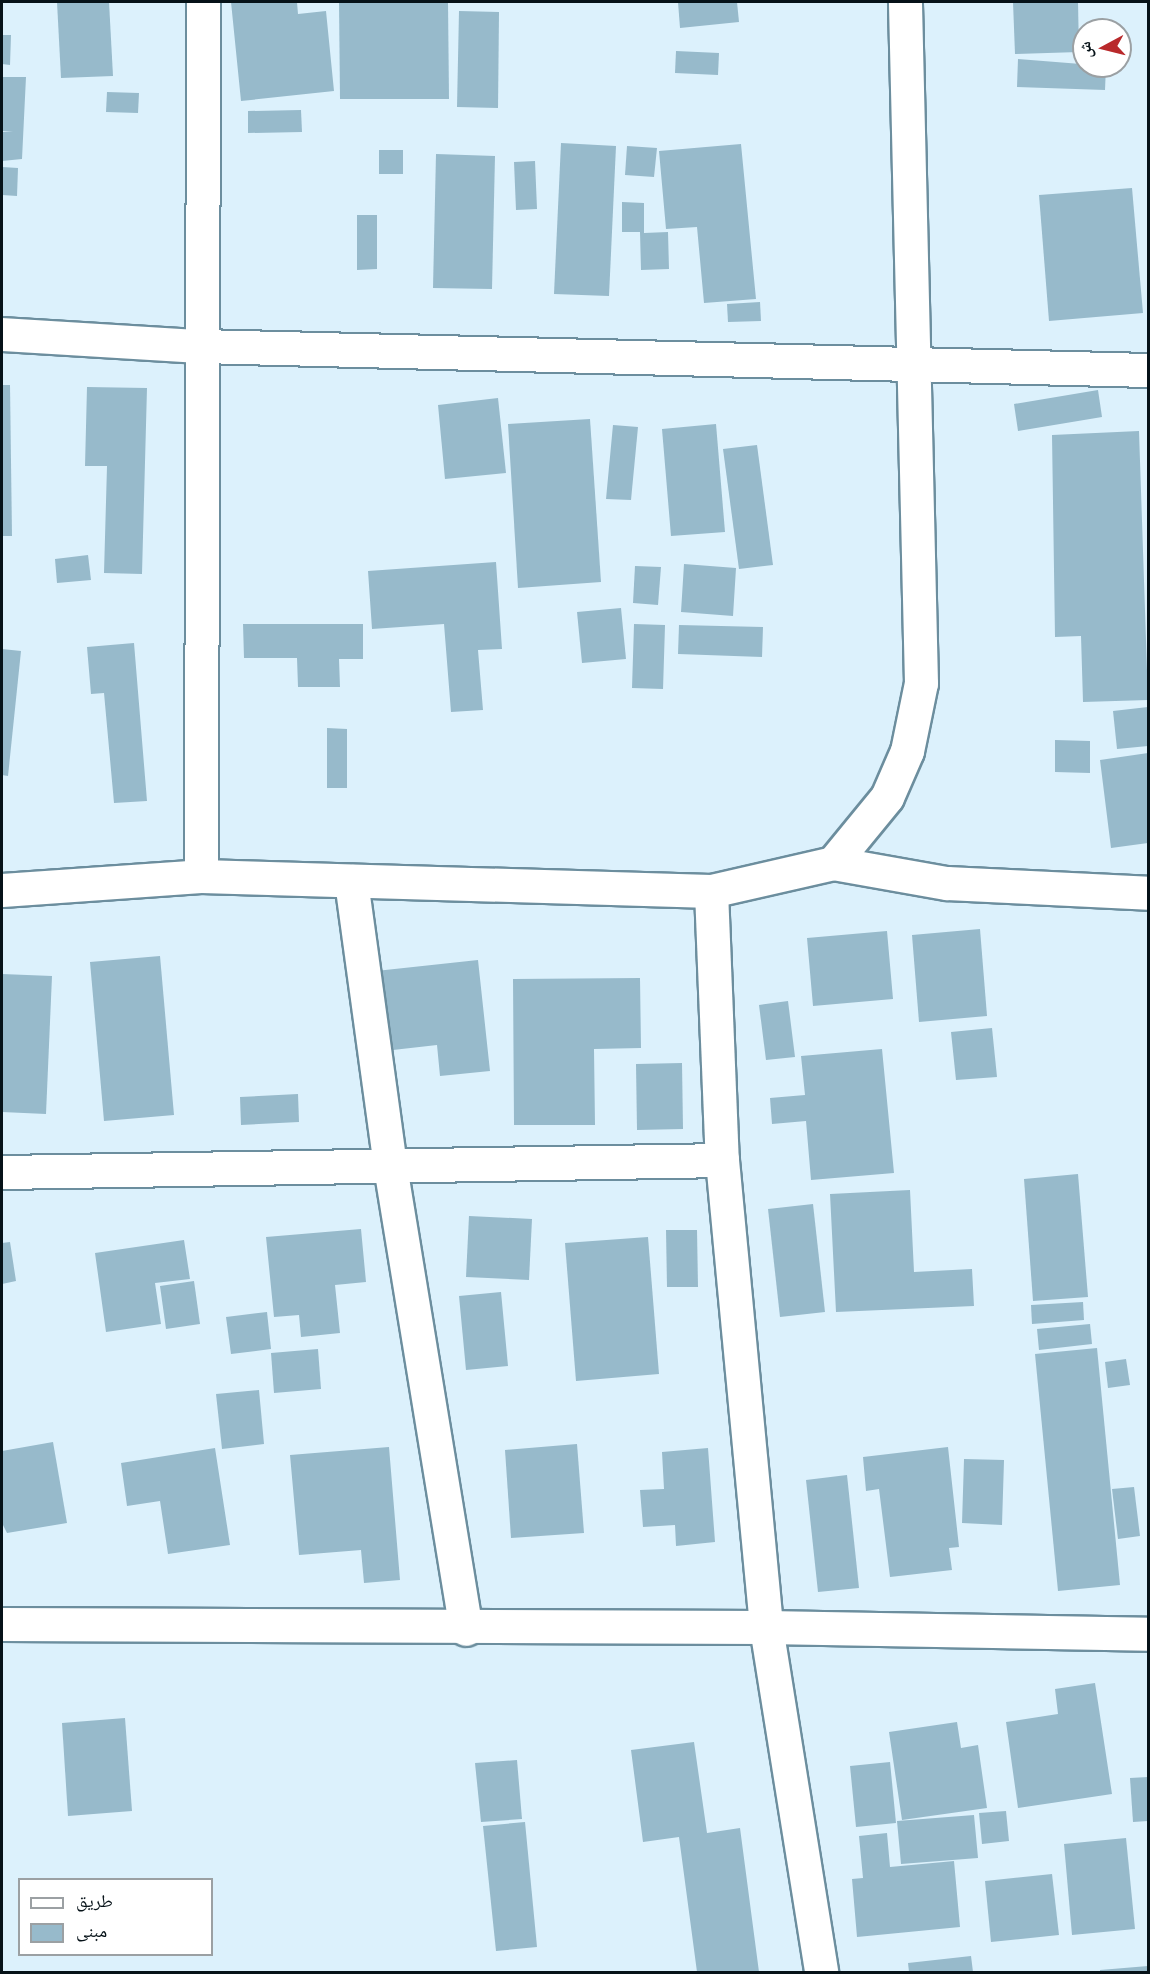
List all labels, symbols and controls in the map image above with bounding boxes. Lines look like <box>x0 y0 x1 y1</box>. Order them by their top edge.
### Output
north arrow <box>1072 18 1132 78</box>
text: ش <box>1075 40 1096 60</box>
legend <box>18 1878 213 1956</box>
text: طريق <box>76 1890 113 1911</box>
text: مبنى <box>76 1920 107 1941</box>

